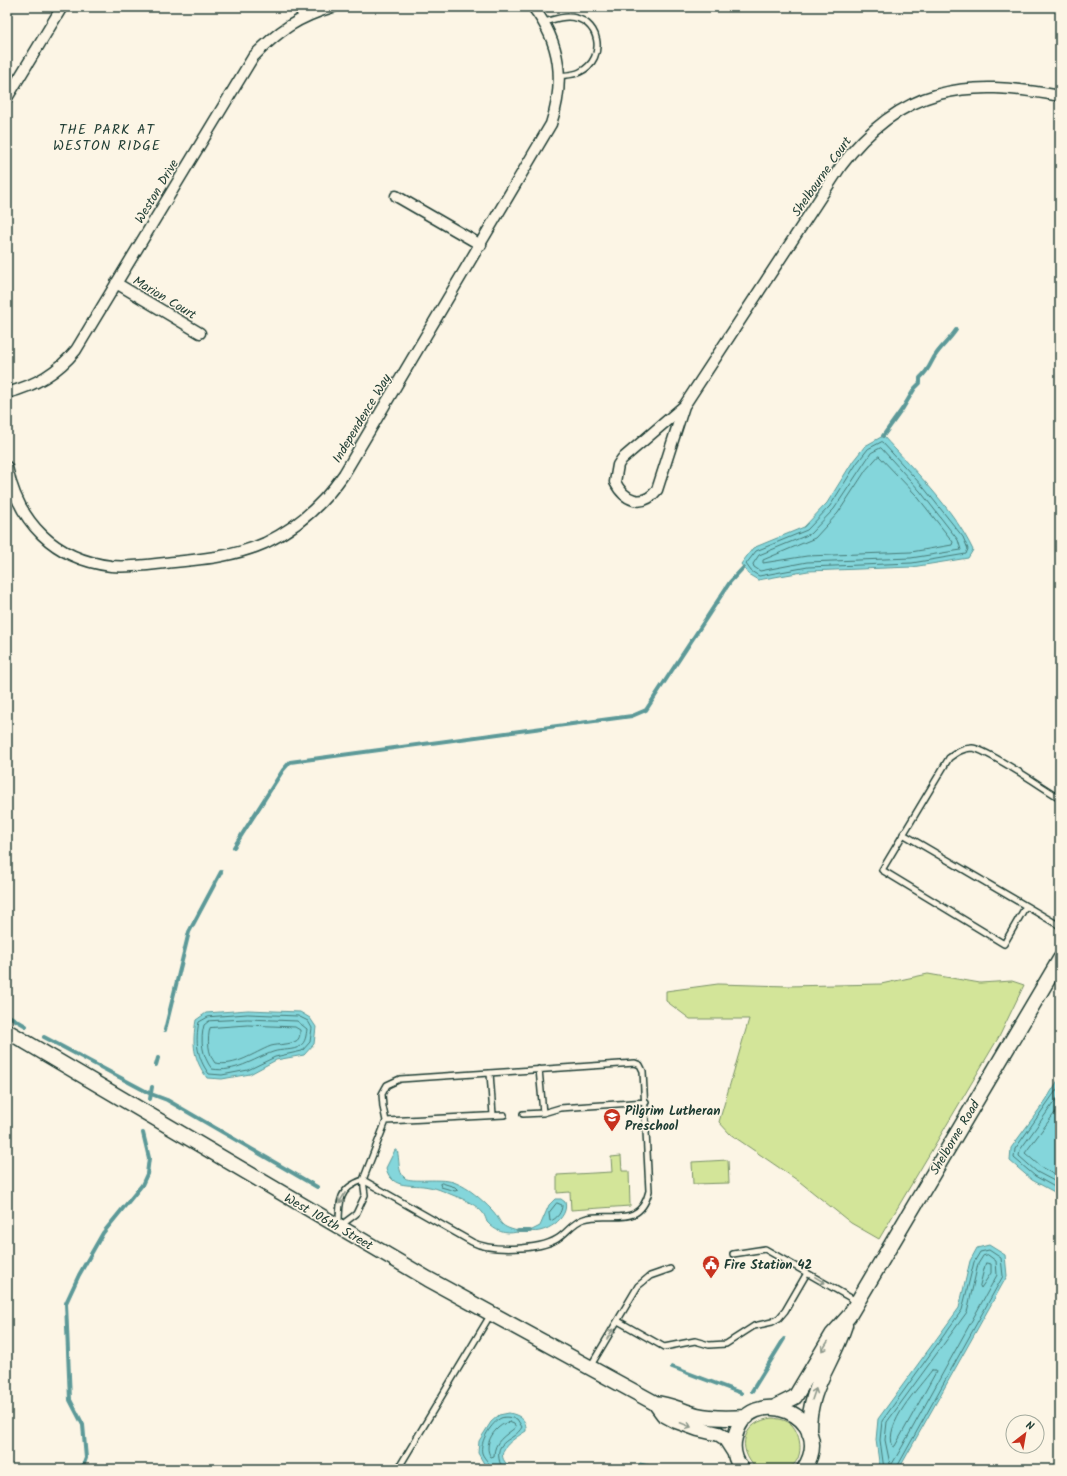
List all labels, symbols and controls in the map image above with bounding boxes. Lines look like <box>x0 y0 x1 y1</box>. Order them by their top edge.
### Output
district label: THE PARK AT WESTON RIDGE <box>53 119 161 157</box>
street label: Shelbourne Court <box>787 132 858 221</box>
street label: Weston Drive <box>130 155 185 228</box>
street label: Marion Court <box>128 271 201 326</box>
street label: Independence Way <box>327 369 398 467</box>
street label: Shelborne Road <box>925 1096 986 1179</box>
place label: Pilgrim Lutheran Preschool <box>625 1101 720 1137</box>
school or university icon: Pilgrim Lutheran Preschool <box>602 1107 622 1132</box>
street label: West 106th Street <box>280 1188 378 1257</box>
one-way arrow <box>338 1192 346 1204</box>
public building icon: Fire Station 42 <box>701 1254 721 1279</box>
place label: Fire Station 42 <box>724 1255 813 1276</box>
one-way arrow <box>814 1276 825 1284</box>
one-way arrow <box>606 1328 614 1340</box>
one-way arrow <box>821 1340 829 1351</box>
one-way arrow <box>810 1389 818 1401</box>
north arrow <box>1005 1414 1045 1454</box>
text: N <box>1022 1417 1037 1436</box>
one-way arrow <box>680 1421 692 1429</box>

